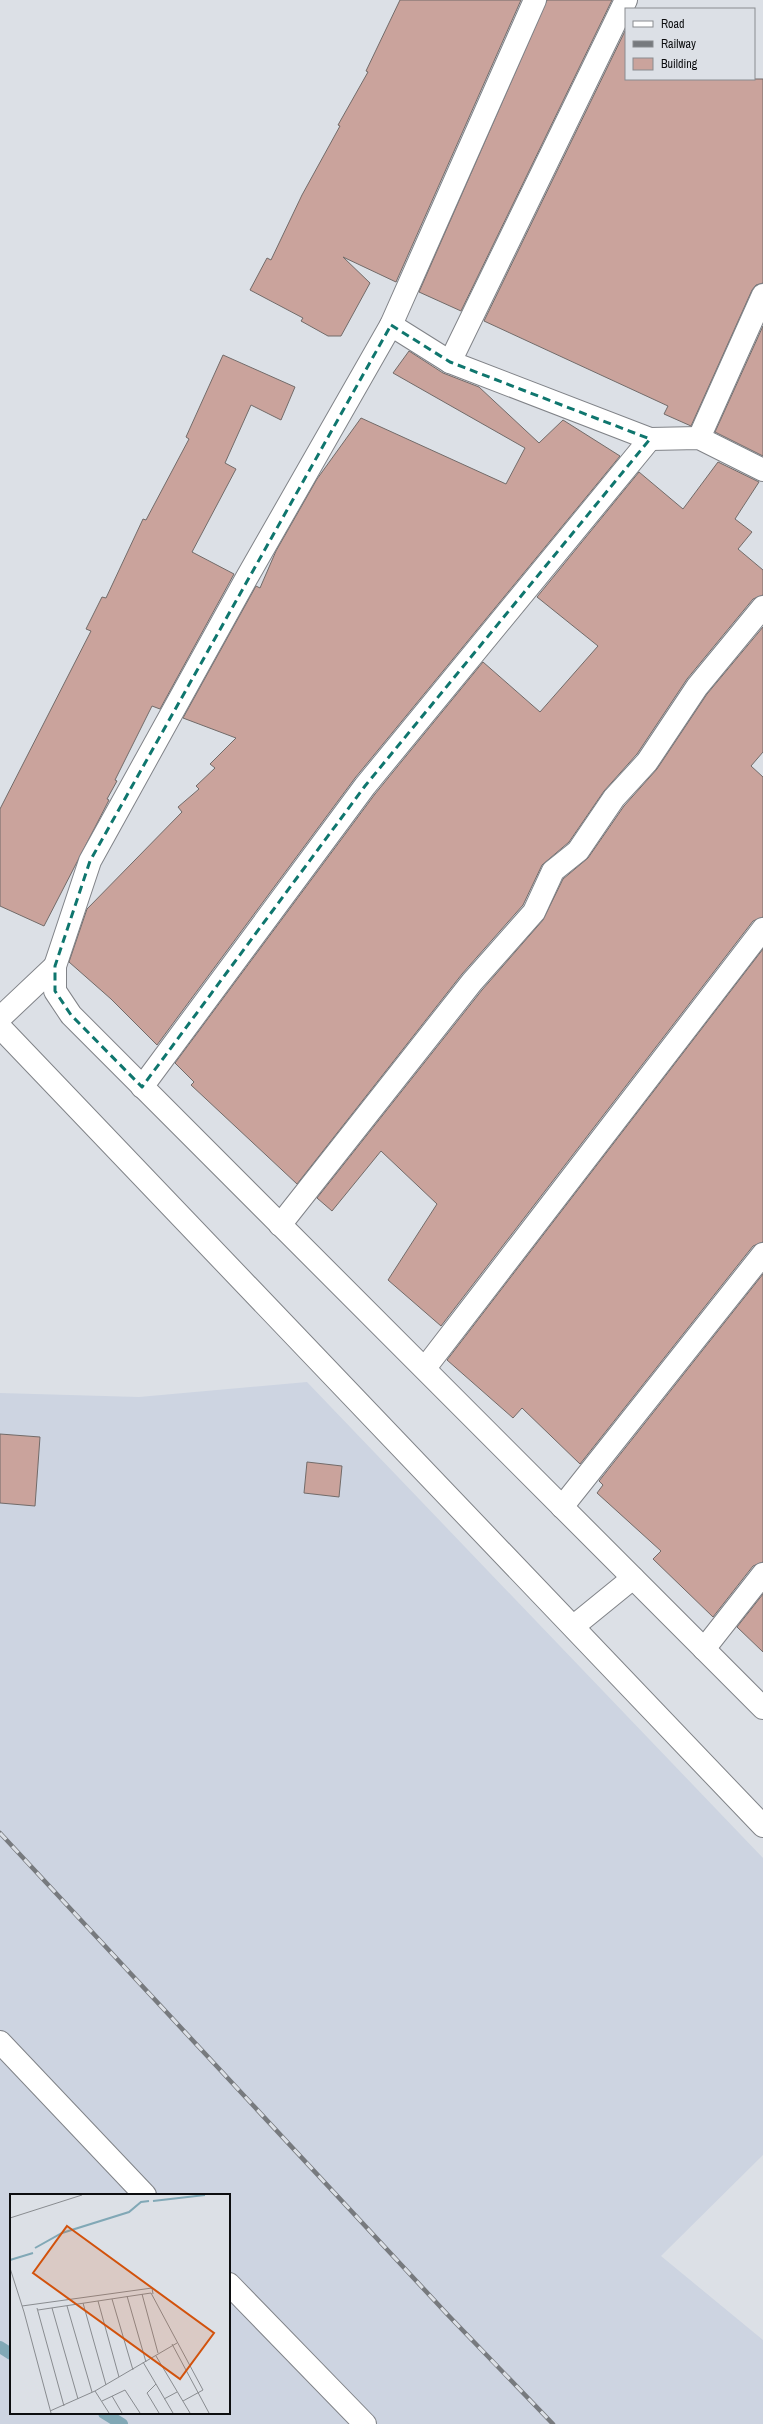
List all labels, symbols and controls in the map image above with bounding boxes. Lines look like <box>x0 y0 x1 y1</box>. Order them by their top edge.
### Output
legend <box>625 8 755 80</box>
text: Road <box>661 16 685 32</box>
text: Railway <box>661 36 696 52</box>
text: Building <box>661 56 698 72</box>
inset map <box>10 2194 230 2414</box>

